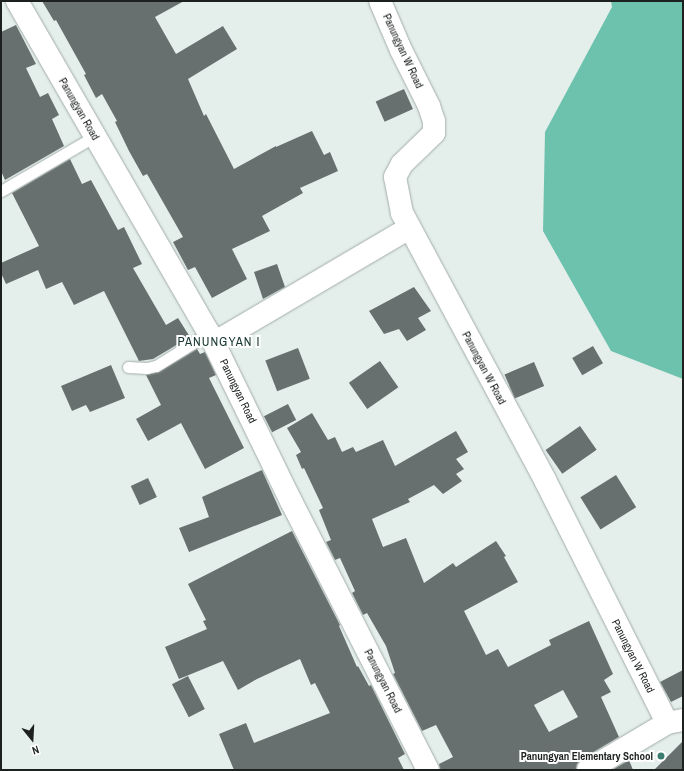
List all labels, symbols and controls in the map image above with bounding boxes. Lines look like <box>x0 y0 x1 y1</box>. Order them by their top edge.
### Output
street label: Panungyan W Road <box>380 12 426 90</box>
street label: Panungyan Road <box>56 76 102 142</box>
street label: Panungyan W Road <box>459 329 509 407</box>
district label: PANUNGYAN I <box>178 334 260 350</box>
street label: Panungyan Road <box>217 357 259 425</box>
street label: Panungyan W Road <box>609 617 657 695</box>
street label: Panungyan Road <box>361 647 405 715</box>
north arrow <box>12 719 52 759</box>
text: N <box>30 743 41 758</box>
place label: Panungyan Elementary School <box>521 749 653 763</box>
marker: Panungyan Elementary School <box>656 751 666 761</box>

